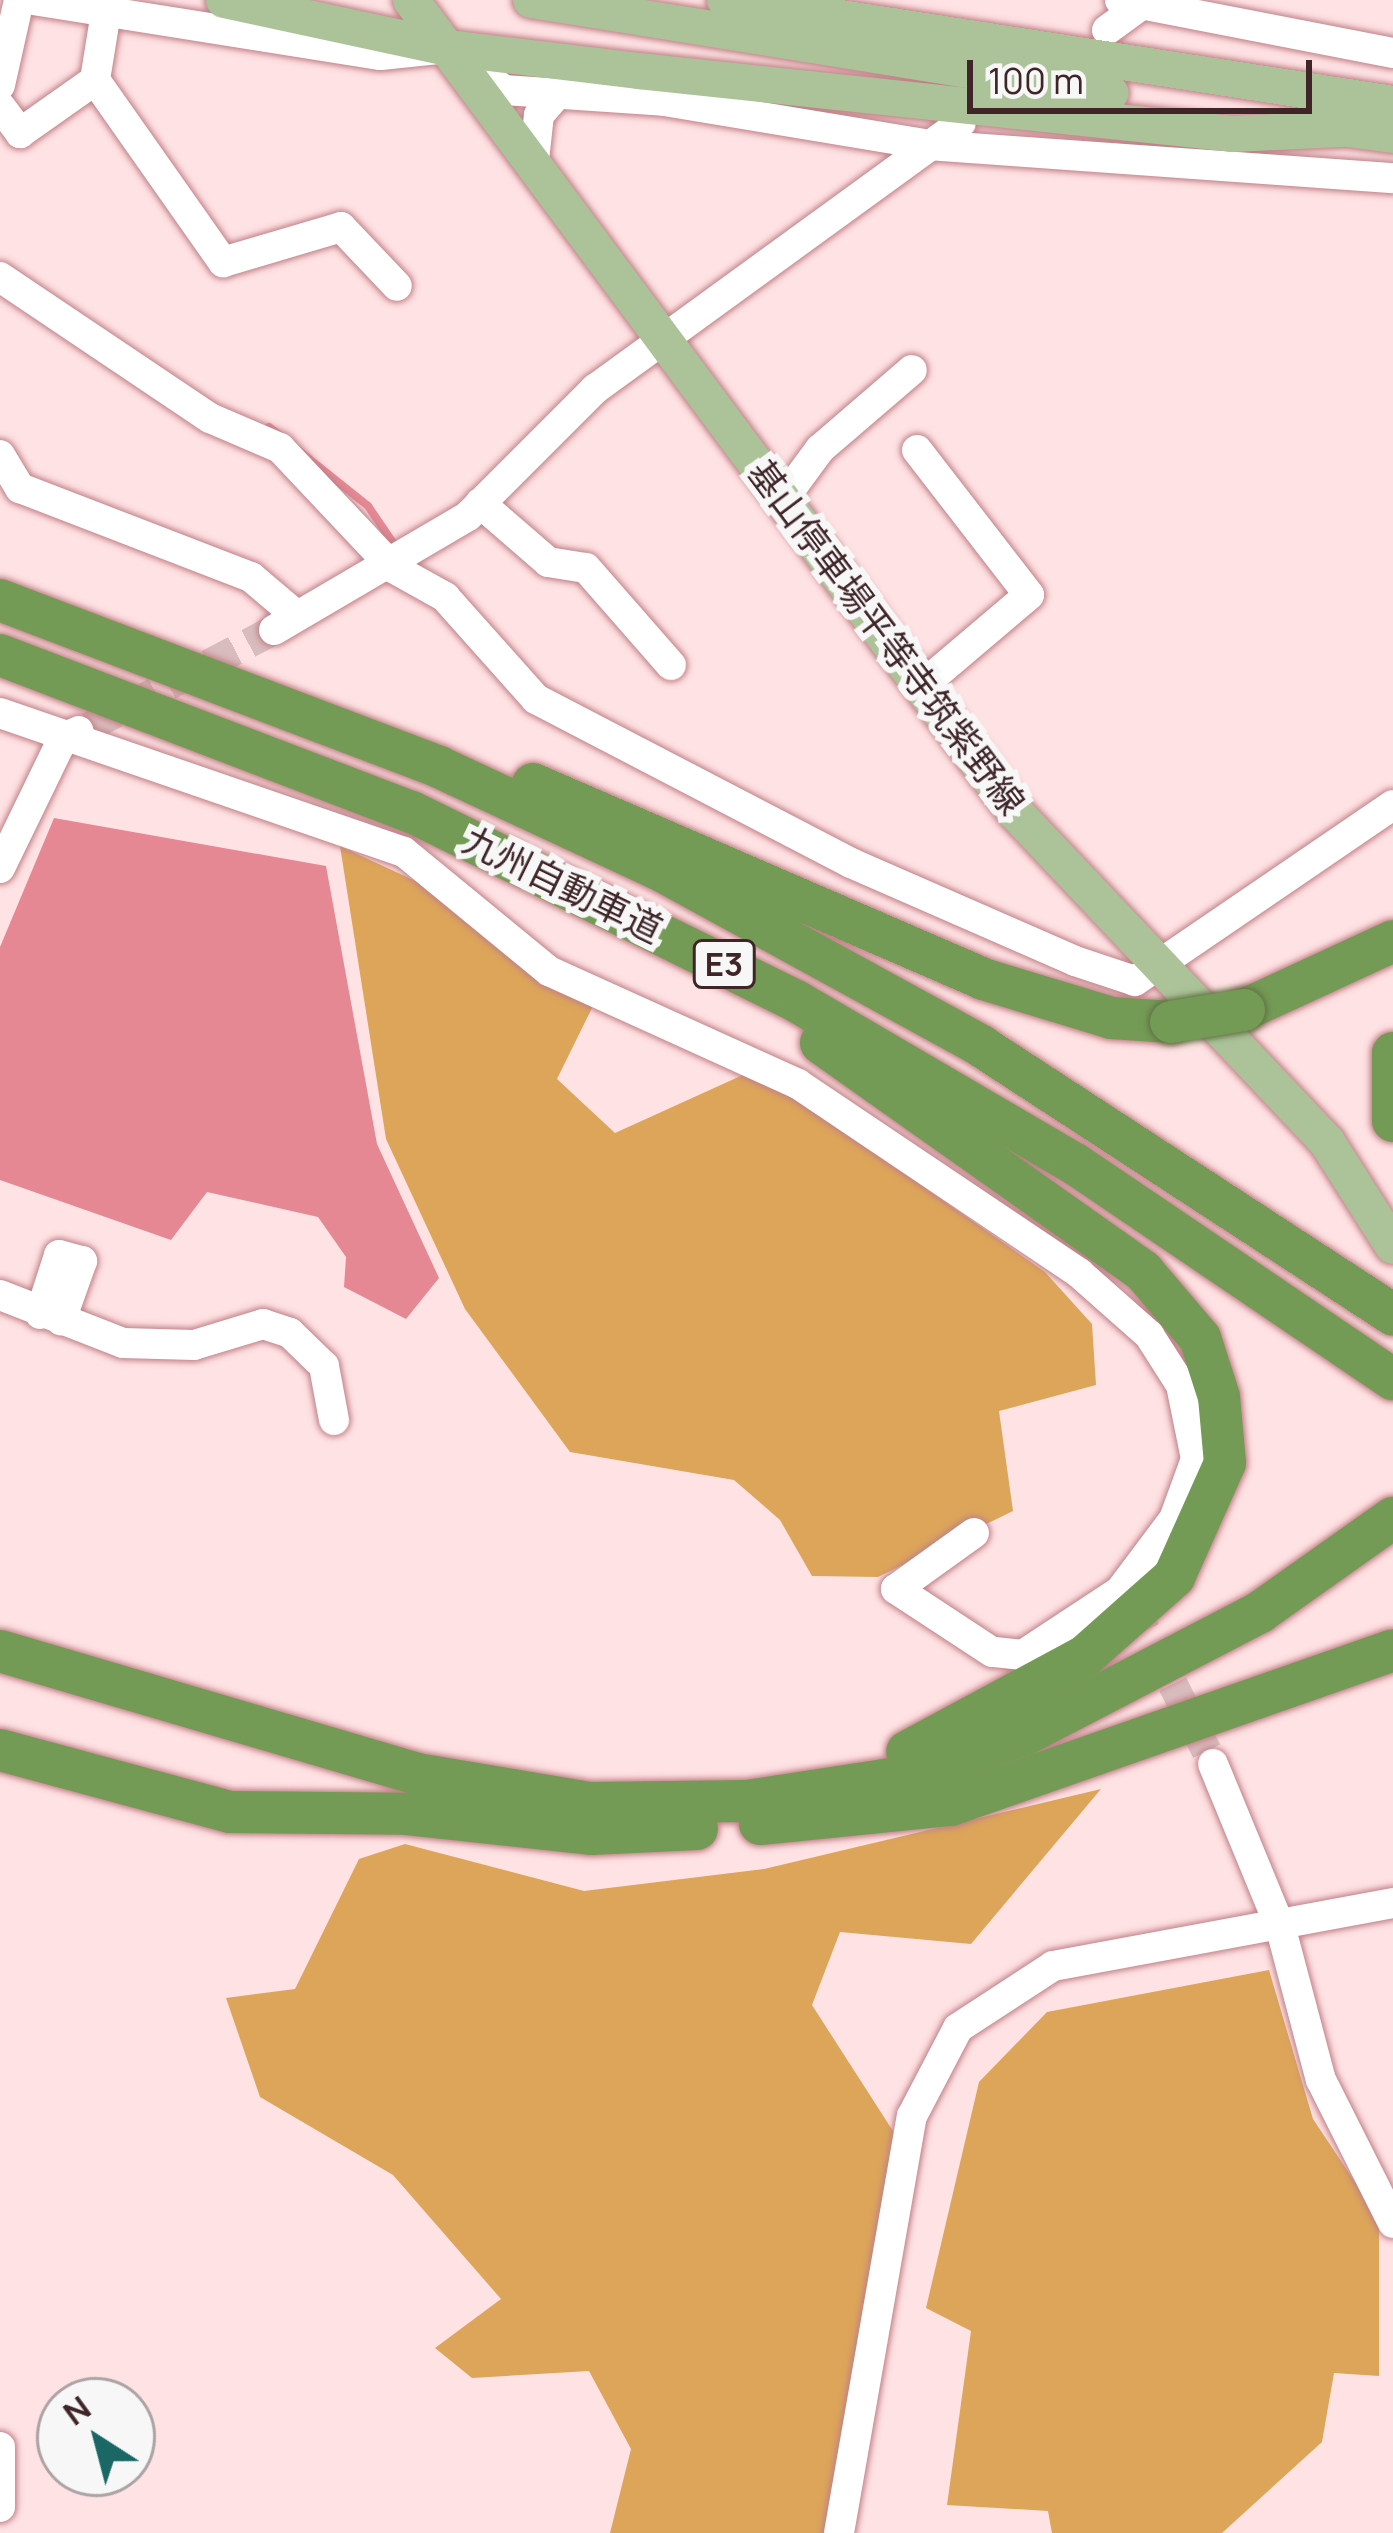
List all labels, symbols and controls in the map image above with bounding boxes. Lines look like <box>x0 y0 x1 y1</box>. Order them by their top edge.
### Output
scale bar <box>973 36 1318 110</box>
text: 100 m <box>988 56 1084 105</box>
street label: 基山停車場平等寺筑紫野線 <box>740 451 1034 823</box>
street label: 九州自動車道 <box>456 817 670 951</box>
road number: E3 <box>691 937 757 991</box>
north arrow <box>36 2377 156 2497</box>
text: N <box>53 2385 99 2435</box>

